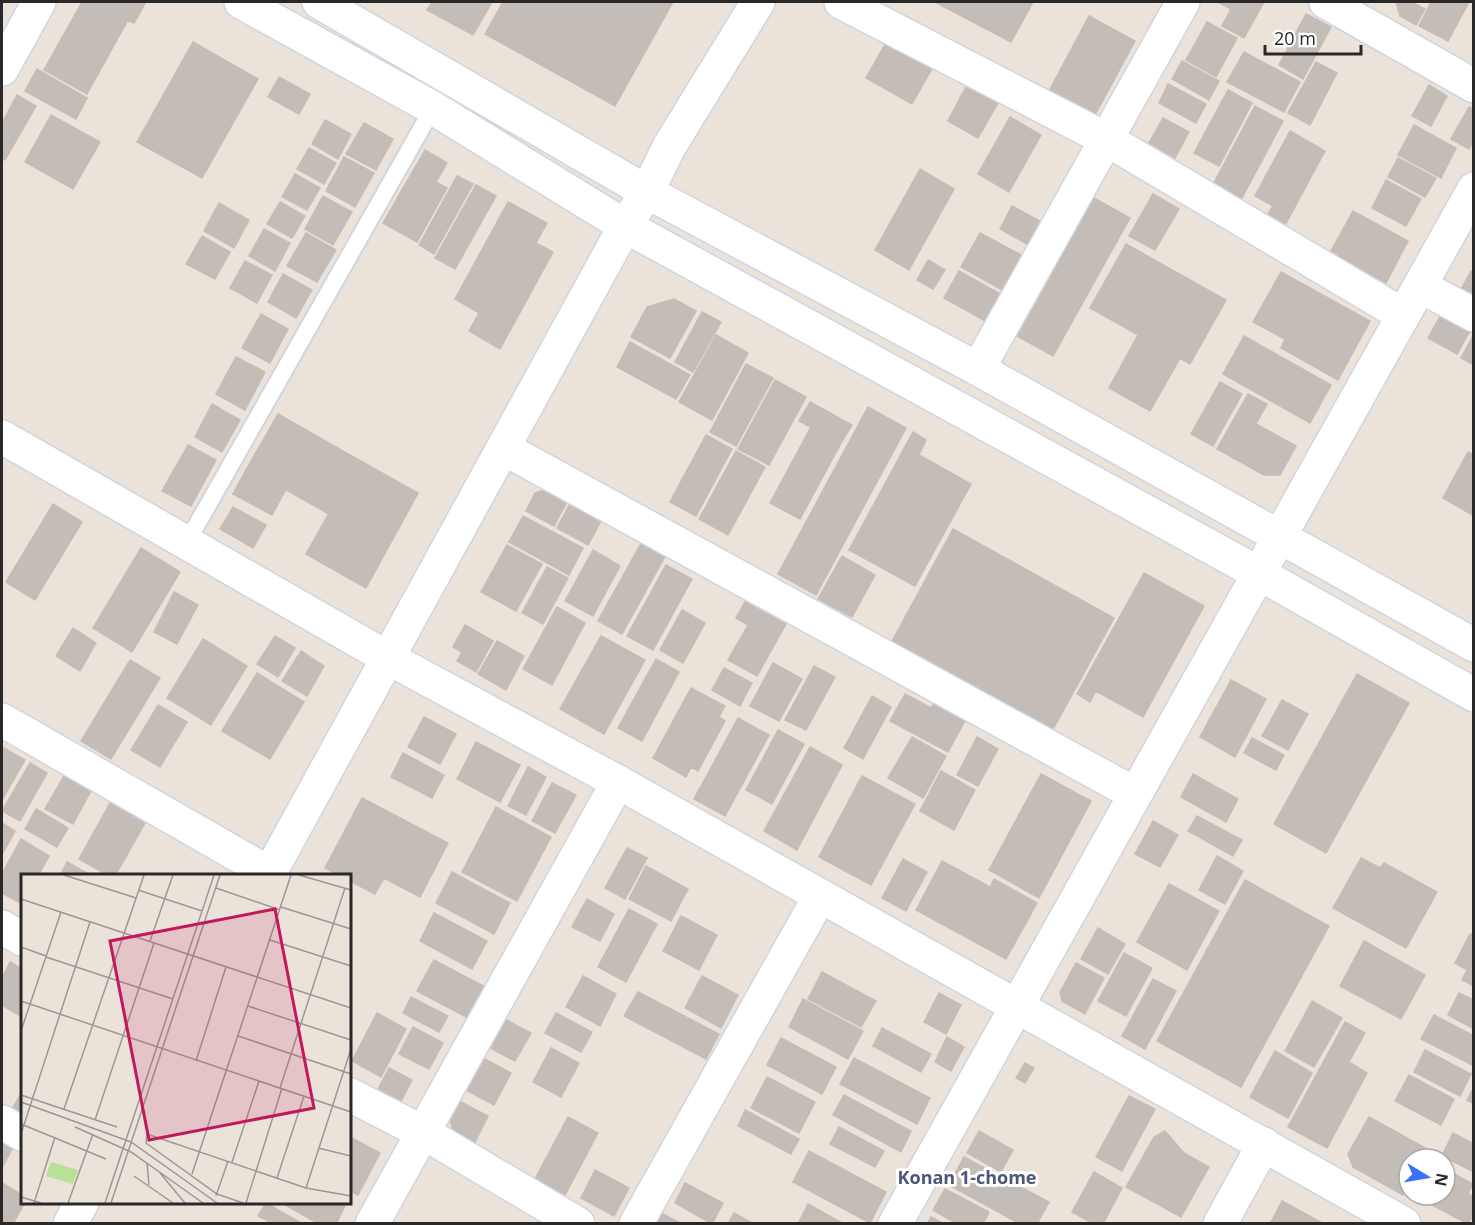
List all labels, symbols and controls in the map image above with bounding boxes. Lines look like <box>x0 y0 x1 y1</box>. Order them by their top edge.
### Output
scale bar <box>1265 18 1361 56</box>
text: 20 m <box>1274 26 1316 50</box>
inset map <box>21 874 351 1204</box>
north arrow <box>1397 1147 1457 1207</box>
district label: Konan 1-chome <box>898 1165 1036 1189</box>
text: N <box>1430 1171 1454 1188</box>

